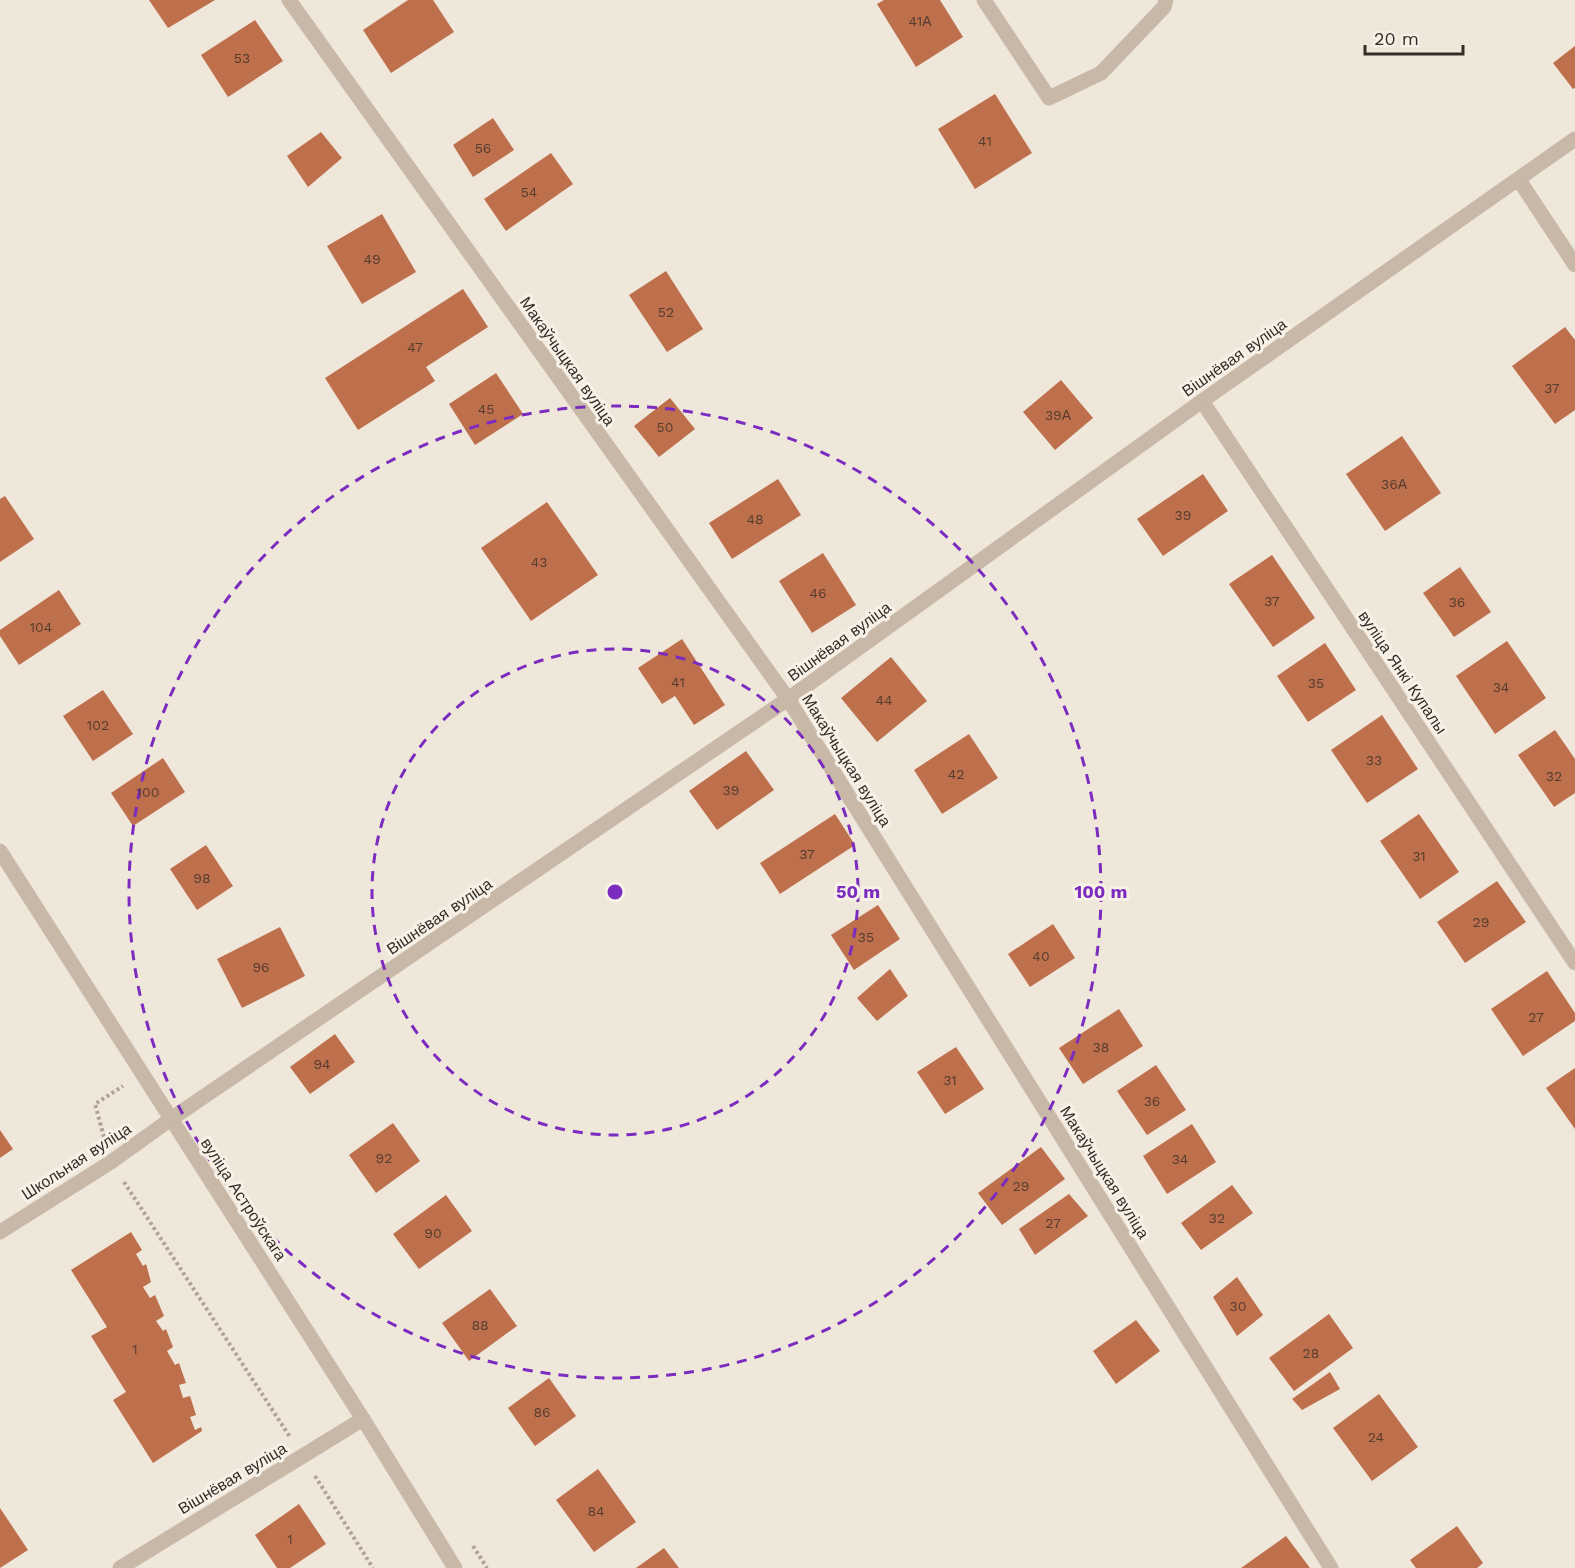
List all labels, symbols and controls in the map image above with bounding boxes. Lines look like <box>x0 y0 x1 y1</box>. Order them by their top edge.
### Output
house number: 41А <box>908 13 932 29</box>
scale bar <box>1365 18 1462 56</box>
text: 20 m <box>1374 28 1419 49</box>
house number: 53 <box>234 50 250 66</box>
house number: 41 <box>978 133 992 149</box>
house number: 56 <box>475 140 491 156</box>
house number: 54 <box>521 184 537 200</box>
house number: 49 <box>363 251 381 267</box>
street label: Макаўчыцкая вуліца <box>516 293 619 429</box>
house number: 52 <box>658 304 674 320</box>
street label: Вішнёвая вуліца <box>1179 314 1290 400</box>
house number: 47 <box>407 339 423 355</box>
house number: 37 <box>1544 380 1560 396</box>
house number: 45 <box>478 401 494 417</box>
house number: 39А <box>1045 407 1072 423</box>
house number: 50 <box>657 419 673 435</box>
house number: 36А <box>1381 476 1408 492</box>
house number: 39 <box>1175 507 1191 523</box>
house number: 48 <box>746 511 764 527</box>
house number: 43 <box>531 554 547 570</box>
house number: 46 <box>809 585 827 601</box>
house number: 37 <box>1264 593 1280 609</box>
house number: 36 <box>1449 594 1465 610</box>
street label: Вішнёвая вуліца <box>784 598 895 685</box>
street label: вуліца Янкі Купалы <box>1354 607 1451 737</box>
house number: 104 <box>30 619 52 635</box>
house number: 41 <box>671 674 685 690</box>
house number: 35 <box>1308 675 1324 691</box>
house number: 34 <box>1493 679 1509 695</box>
street label: Макаўчыцкая вуліца <box>798 690 895 830</box>
house number: 44 <box>875 692 893 708</box>
house number: 102 <box>87 717 109 733</box>
house number: 33 <box>1366 752 1382 768</box>
house number: 42 <box>948 766 964 782</box>
house number: 32 <box>1546 768 1562 784</box>
house number: 39 <box>723 782 739 798</box>
house number: 100 <box>137 784 159 800</box>
house number: 37 <box>799 846 815 862</box>
house number: 31 <box>1412 848 1426 864</box>
house number: 98 <box>193 870 211 886</box>
street label: Вішнёвая вуліца <box>383 874 496 959</box>
text: 50 m <box>836 881 880 902</box>
text: 100 m <box>1074 881 1128 902</box>
centre of rings <box>605 882 625 902</box>
house number: 29 <box>1473 914 1489 930</box>
house number: 35 <box>858 929 874 945</box>
house number: 40 <box>1032 948 1050 964</box>
house number: 96 <box>252 959 270 975</box>
house number: 27 <box>1528 1009 1544 1025</box>
house number: 38 <box>1093 1039 1109 1055</box>
house number: 94 <box>313 1056 331 1072</box>
house number: 31 <box>943 1072 957 1088</box>
house number: 36 <box>1144 1093 1160 1109</box>
street label: Макаўчыцкая вуліца <box>1056 1102 1153 1242</box>
street label: Школьная вуліца <box>18 1119 135 1204</box>
street label: вуліца Астроўскага <box>197 1134 290 1264</box>
house number: 92 <box>376 1150 392 1166</box>
house number: 34 <box>1172 1151 1188 1167</box>
house number: 29 <box>1013 1178 1029 1194</box>
house number: 32 <box>1209 1210 1225 1226</box>
house number: 27 <box>1045 1215 1061 1231</box>
house number: 90 <box>424 1225 442 1241</box>
house number: 30 <box>1230 1298 1246 1314</box>
house number: 88 <box>471 1317 489 1333</box>
house number: 1 <box>132 1341 138 1357</box>
house number: 28 <box>1303 1345 1319 1361</box>
house number: 86 <box>533 1404 551 1420</box>
house number: 24 <box>1368 1429 1384 1445</box>
street label: Вішнёвая вуліца <box>175 1439 290 1518</box>
house number: 84 <box>587 1503 605 1519</box>
house number: 1 <box>287 1531 293 1547</box>

